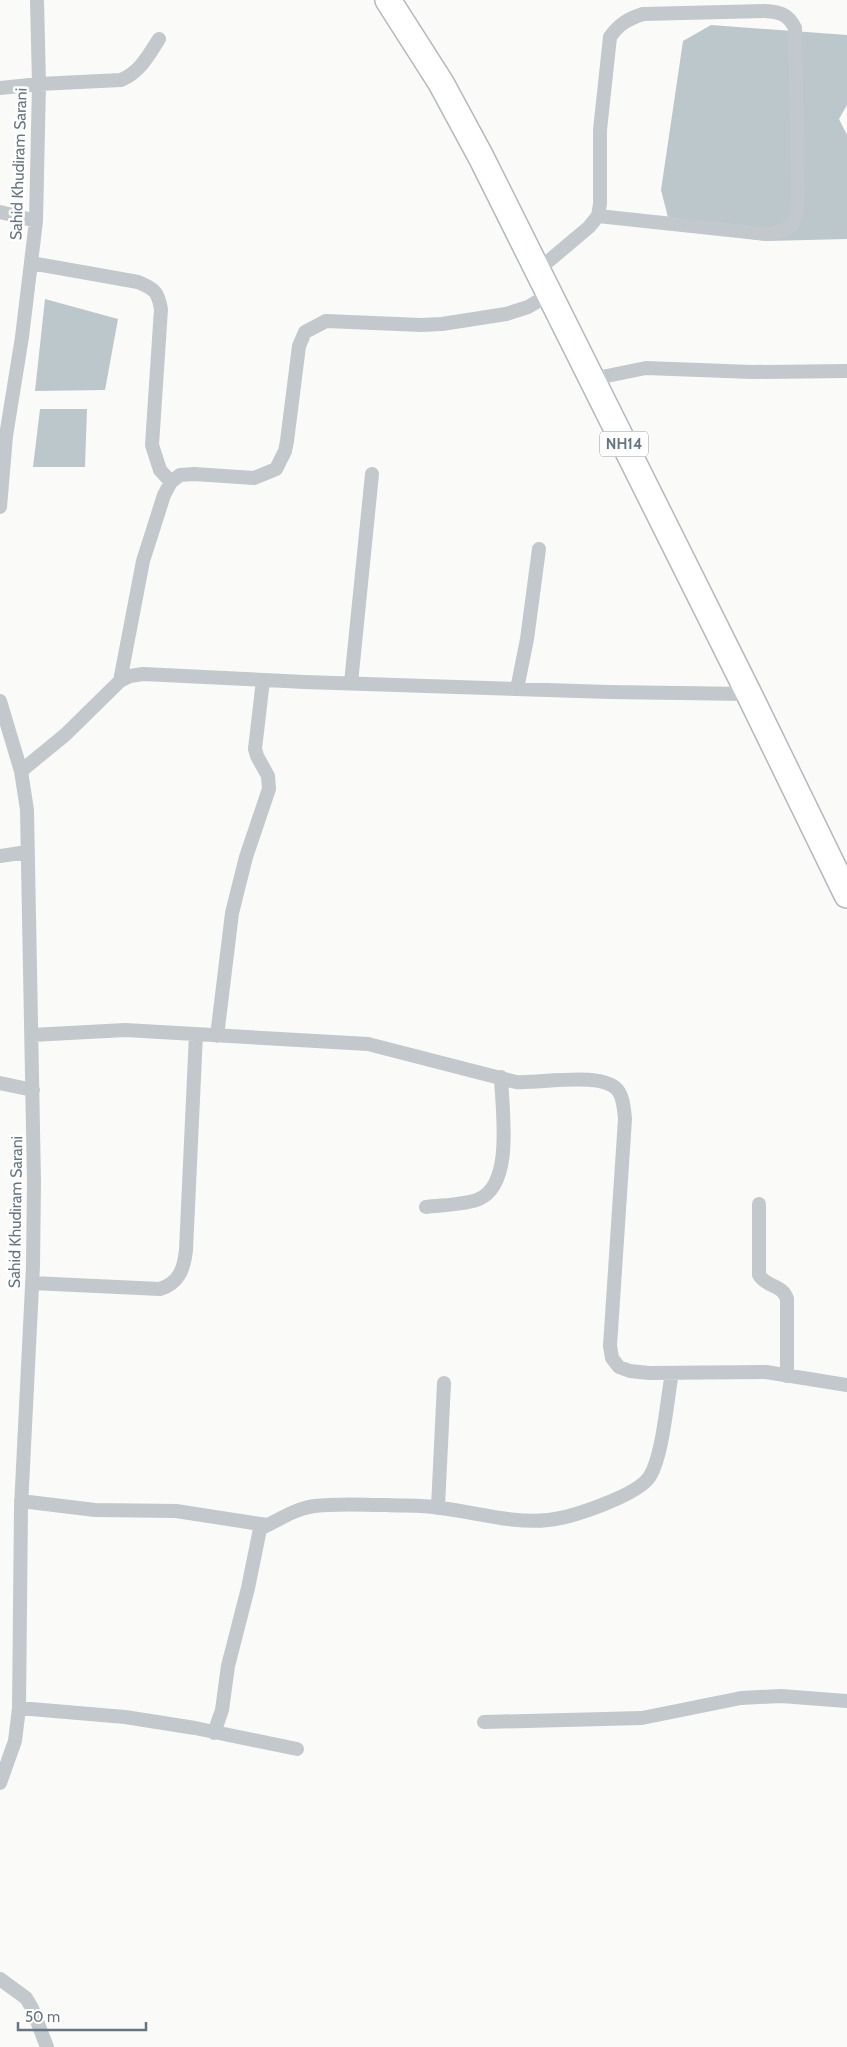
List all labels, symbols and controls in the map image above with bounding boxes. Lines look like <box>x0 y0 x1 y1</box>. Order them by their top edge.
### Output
street label: Sahid Khudiram Sarani <box>6 88 31 240</box>
road number: NH14 <box>600 432 648 456</box>
street label: Sahid Khudiram Sarani <box>5 1136 26 1288</box>
scale bar <box>18 2000 145 2032</box>
text: 50 m <box>25 2008 60 2026</box>

